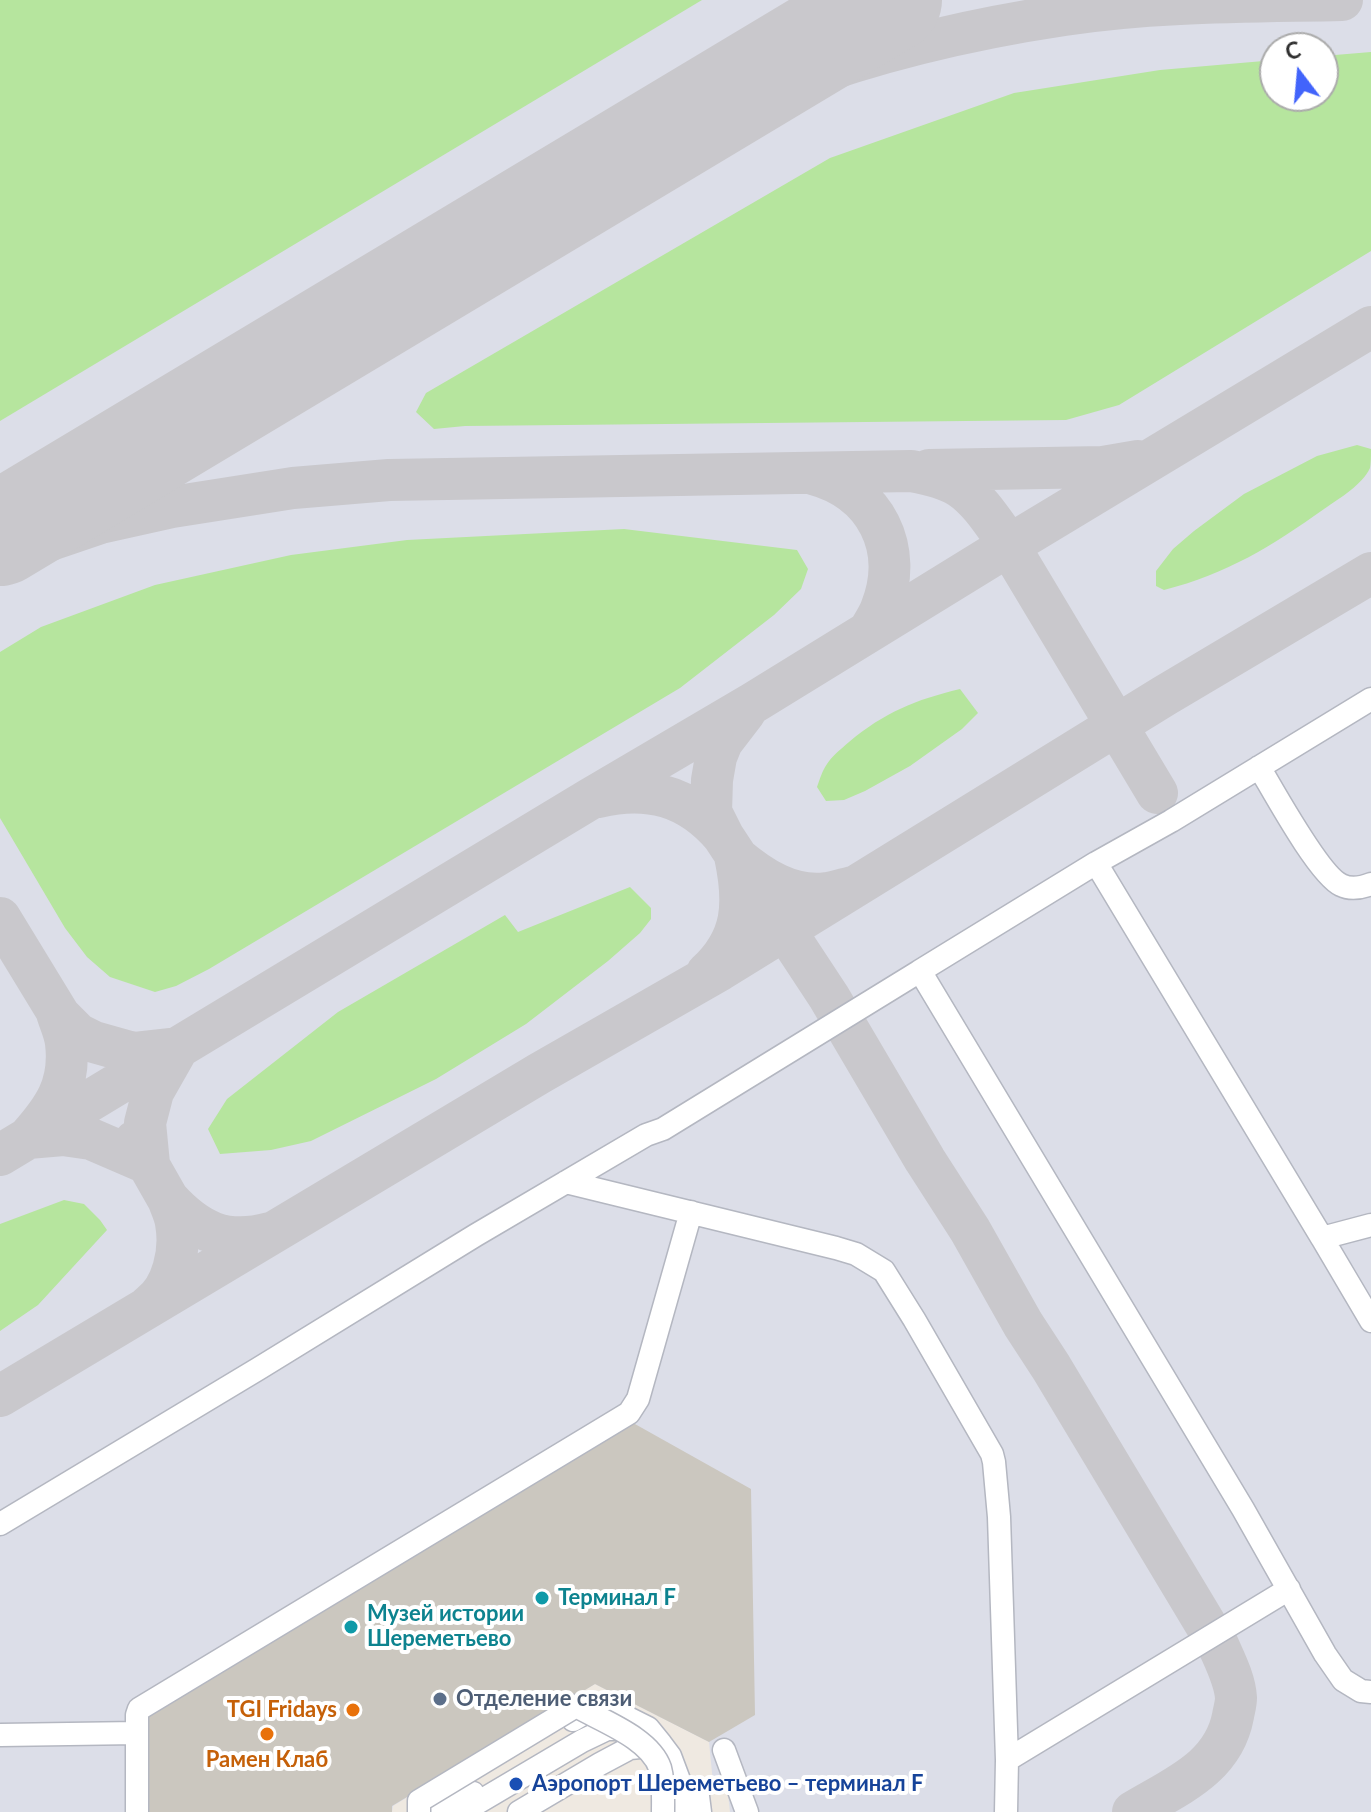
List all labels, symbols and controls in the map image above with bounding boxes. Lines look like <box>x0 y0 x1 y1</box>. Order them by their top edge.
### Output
north arrow <box>1259 32 1339 112</box>
text: С <box>1282 35 1304 65</box>
place label: Терминал F <box>558 1585 676 1611</box>
marker: Терминал F <box>533 1589 551 1607</box>
place label: Музей истории Шереметьево <box>367 1601 524 1652</box>
marker: Музей истории Шереметьево <box>342 1618 360 1636</box>
place label: Отделение связи <box>456 1686 632 1712</box>
marker: Отделение связи <box>431 1690 449 1708</box>
place label: TGI Fridays <box>227 1697 337 1723</box>
marker: TGI Fridays <box>344 1701 362 1719</box>
marker: Рамен Клаб <box>258 1725 276 1743</box>
place label: Рамен Клаб <box>206 1747 328 1773</box>
place label: Аэропорт Шереметьево – терминал F <box>532 1771 923 1797</box>
marker: Аэропорт Шереметьево – терминал F <box>507 1775 525 1793</box>

